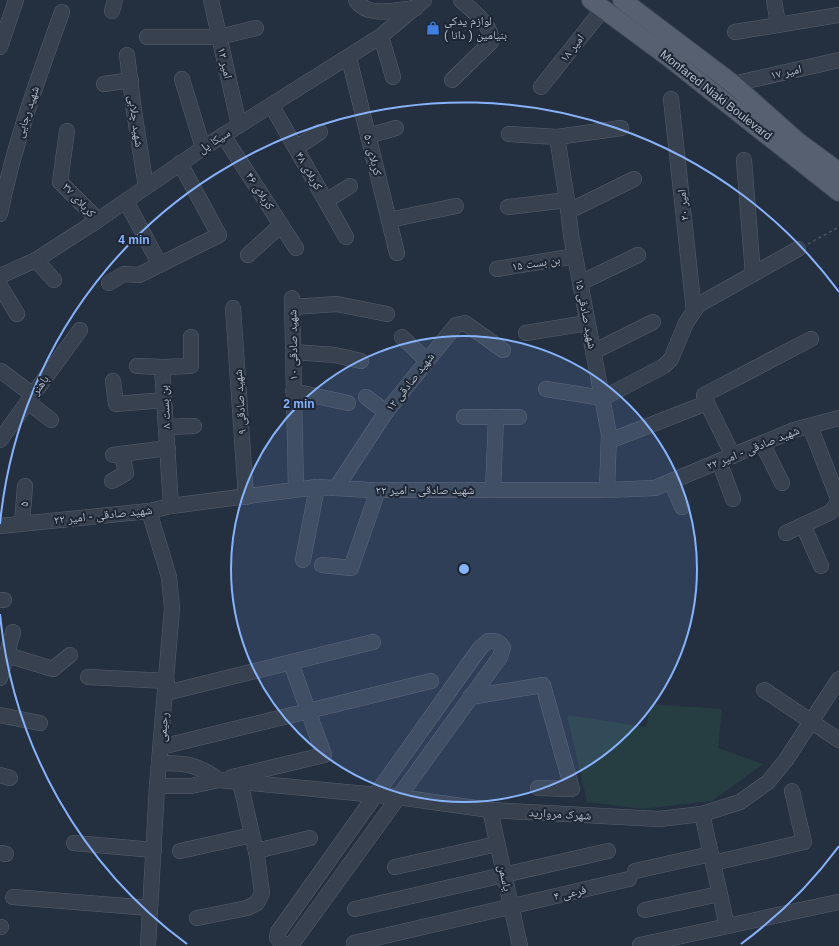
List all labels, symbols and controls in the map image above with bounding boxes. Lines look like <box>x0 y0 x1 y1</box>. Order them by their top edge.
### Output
place label: لوازم یدکی بنیامین ( دانا ) <box>444 14 507 42</box>
shop icon: لوازم یدکی بنیامین ( دانا ) <box>425 20 441 36</box>
street label: امیر ۱۸ <box>557 31 587 65</box>
street label: امير ۱۲ <box>214 46 235 80</box>
street label: Monfared Niaki Boulevard <box>657 47 775 143</box>
street label: امیر ۱۷ <box>769 62 803 83</box>
street label: شهید رجایی <box>12 84 42 140</box>
street label: شهید چلابی <box>125 94 147 148</box>
street label: سیکا پل <box>195 126 233 156</box>
street label: کربلای ۵۰ <box>361 133 385 177</box>
street label: کربلای ۴۸ <box>292 149 326 193</box>
street label: کربلای ۴۶ <box>242 170 277 213</box>
street label: کربلای ۳۷ <box>59 180 98 220</box>
street label: امیر ۲۰ <box>674 188 692 221</box>
text: 4 min <box>118 233 150 247</box>
street label: بن بست ۱۵ <box>511 252 561 274</box>
street label: شهید صادقی ۱۵ <box>572 278 600 350</box>
street label: شهید صادقی ۱۰ <box>285 309 301 380</box>
street label: شهید صادقی ۱۲ <box>383 350 437 414</box>
street label: شهید صادقی ۹ <box>231 369 249 435</box>
street label: باهنر <box>28 372 52 399</box>
street label: بن بست ۸ <box>157 385 174 429</box>
text: 2 min <box>283 397 315 411</box>
street label: شهید صادقی - امیر ۲۲ <box>705 423 802 473</box>
street label: شهید صادقی - امیر ۲۲ <box>376 483 475 497</box>
street label: ۵ <box>17 501 31 507</box>
street label: شهید صادقی - امیر ۲۲ <box>53 503 153 527</box>
centre of rings <box>457 562 471 576</box>
street label: رحیمی <box>155 711 172 742</box>
street label: شهرک مروارید <box>528 805 592 823</box>
street label: یاسمن <box>495 863 515 893</box>
street label: فرعی ۴ <box>552 882 588 904</box>

